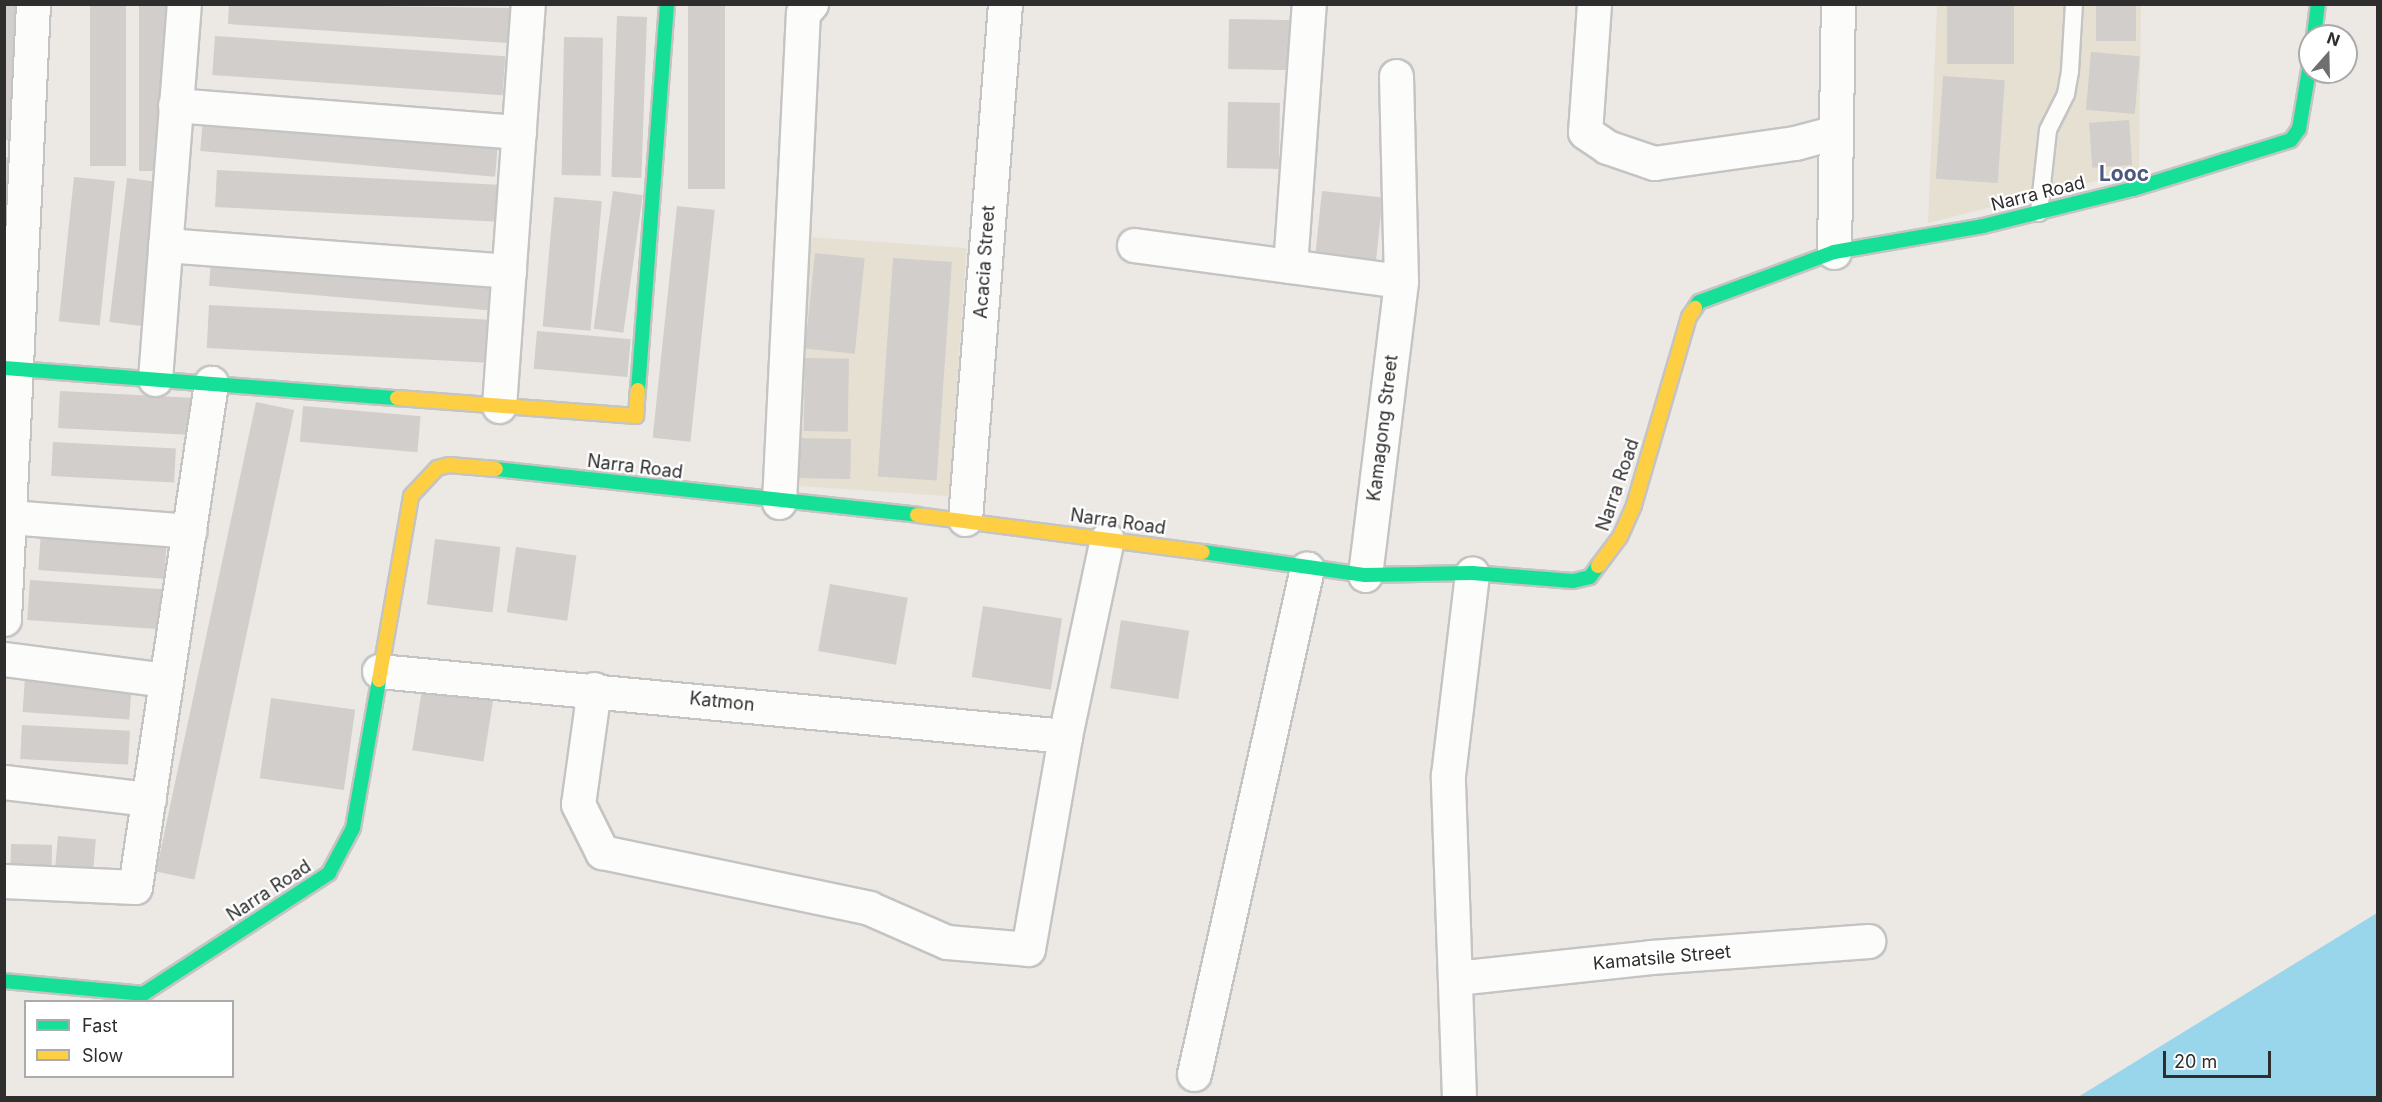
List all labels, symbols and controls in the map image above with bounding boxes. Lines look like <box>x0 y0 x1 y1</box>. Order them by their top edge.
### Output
north arrow <box>2298 24 2358 84</box>
text: N <box>2324 27 2343 50</box>
district label: Looc <box>2099 161 2149 187</box>
street label: Narra Road <box>1989 172 2087 216</box>
street label: Acacia Street <box>970 205 1000 319</box>
street label: Kamagong Street <box>1363 354 1403 502</box>
street label: Narra Road <box>1592 436 1644 534</box>
street label: Narra Road <box>586 450 684 484</box>
street label: Narra Road <box>1069 505 1167 539</box>
street label: Katmon <box>688 688 756 716</box>
street label: Narra Road <box>223 856 315 926</box>
street label: Kamatsile Street <box>1592 941 1732 975</box>
legend <box>24 1000 234 1078</box>
text: Fast <box>82 1015 118 1036</box>
scale bar <box>2166 1039 2274 1077</box>
text: Slow <box>82 1045 123 1066</box>
text: 20 m <box>2174 1051 2217 1072</box>

